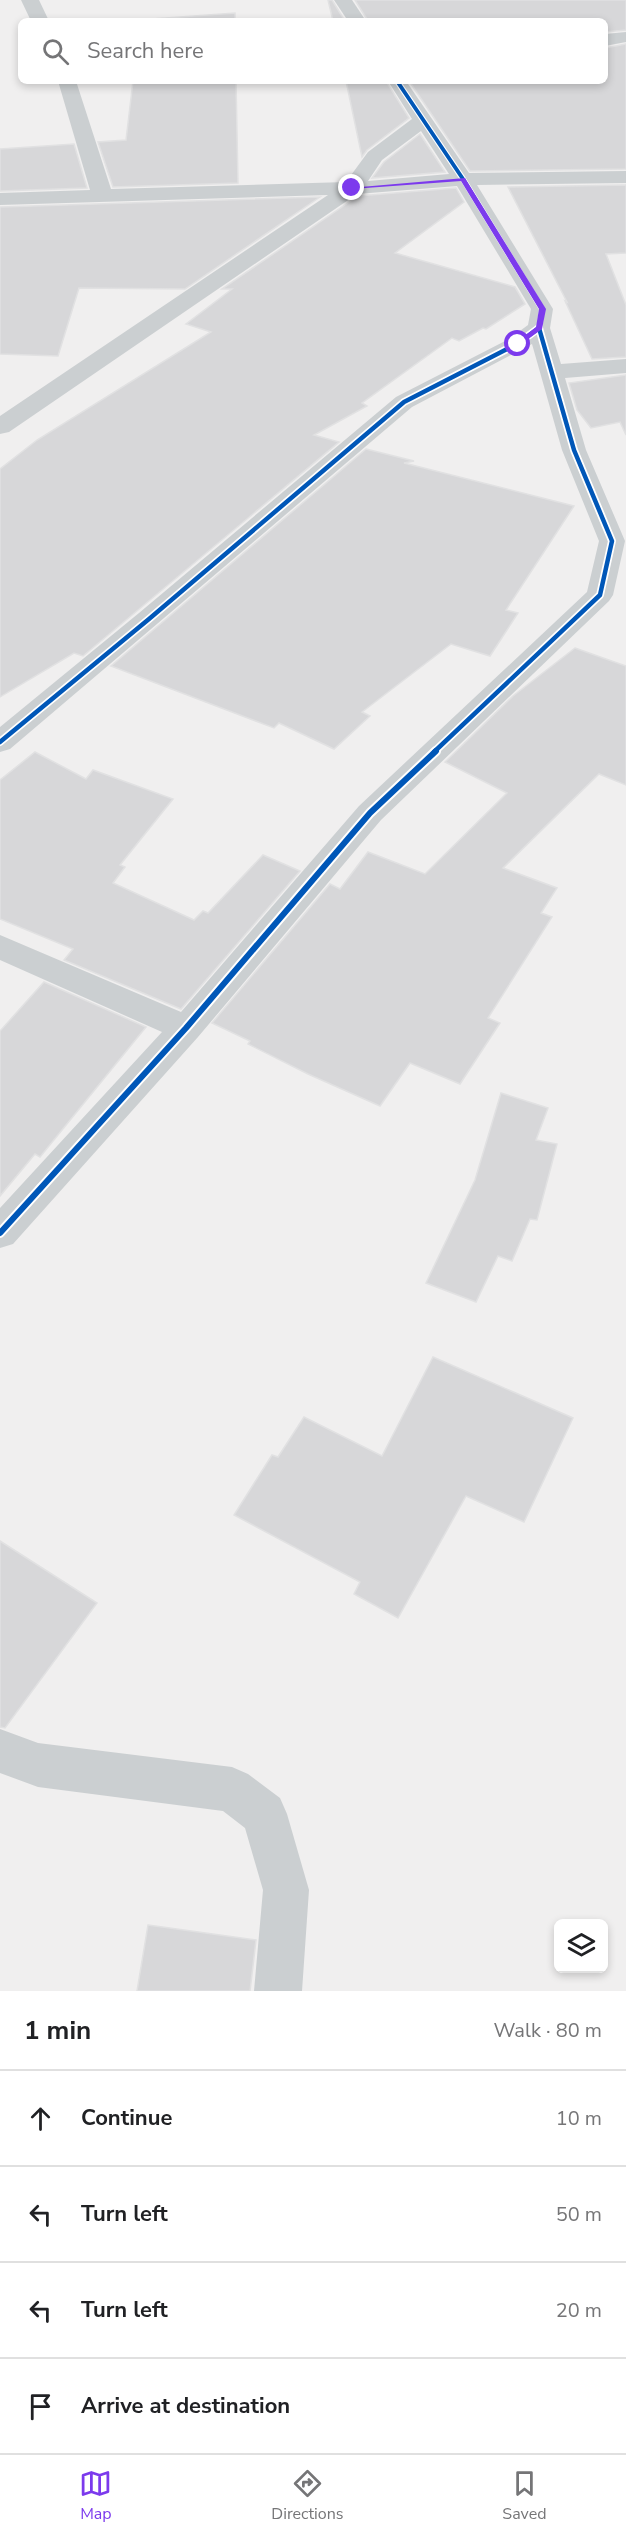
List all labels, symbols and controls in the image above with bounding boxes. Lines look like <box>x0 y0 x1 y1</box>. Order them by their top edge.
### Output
search box <box>18 18 608 84</box>
icon: search <box>39 35 72 68</box>
text: Search here <box>87 36 204 66</box>
route end <box>338 174 364 200</box>
route start <box>504 330 530 356</box>
map controls <box>554 1919 608 1973</box>
button: layers <box>554 1919 608 1973</box>
text: 1 min <box>24 2013 91 2048</box>
text: Walk · 80 m <box>494 2017 602 2044</box>
icon: ahead <box>24 2102 57 2135</box>
text: Continue <box>81 2103 172 2133</box>
text: 10 m <box>556 2105 602 2132</box>
icon: left <box>24 2198 57 2231</box>
text: Turn left <box>81 2199 168 2229</box>
text: 50 m <box>556 2201 602 2228</box>
icon: left <box>24 2294 57 2327</box>
text: Turn left <box>81 2295 168 2325</box>
text: 20 m <box>556 2297 602 2324</box>
icon: arrive <box>24 2390 57 2423</box>
text: Arrive at destination <box>81 2391 290 2421</box>
tab: Map <box>79 2467 112 2525</box>
tab: Directions <box>271 2467 343 2525</box>
tab: Saved <box>502 2467 547 2525</box>

